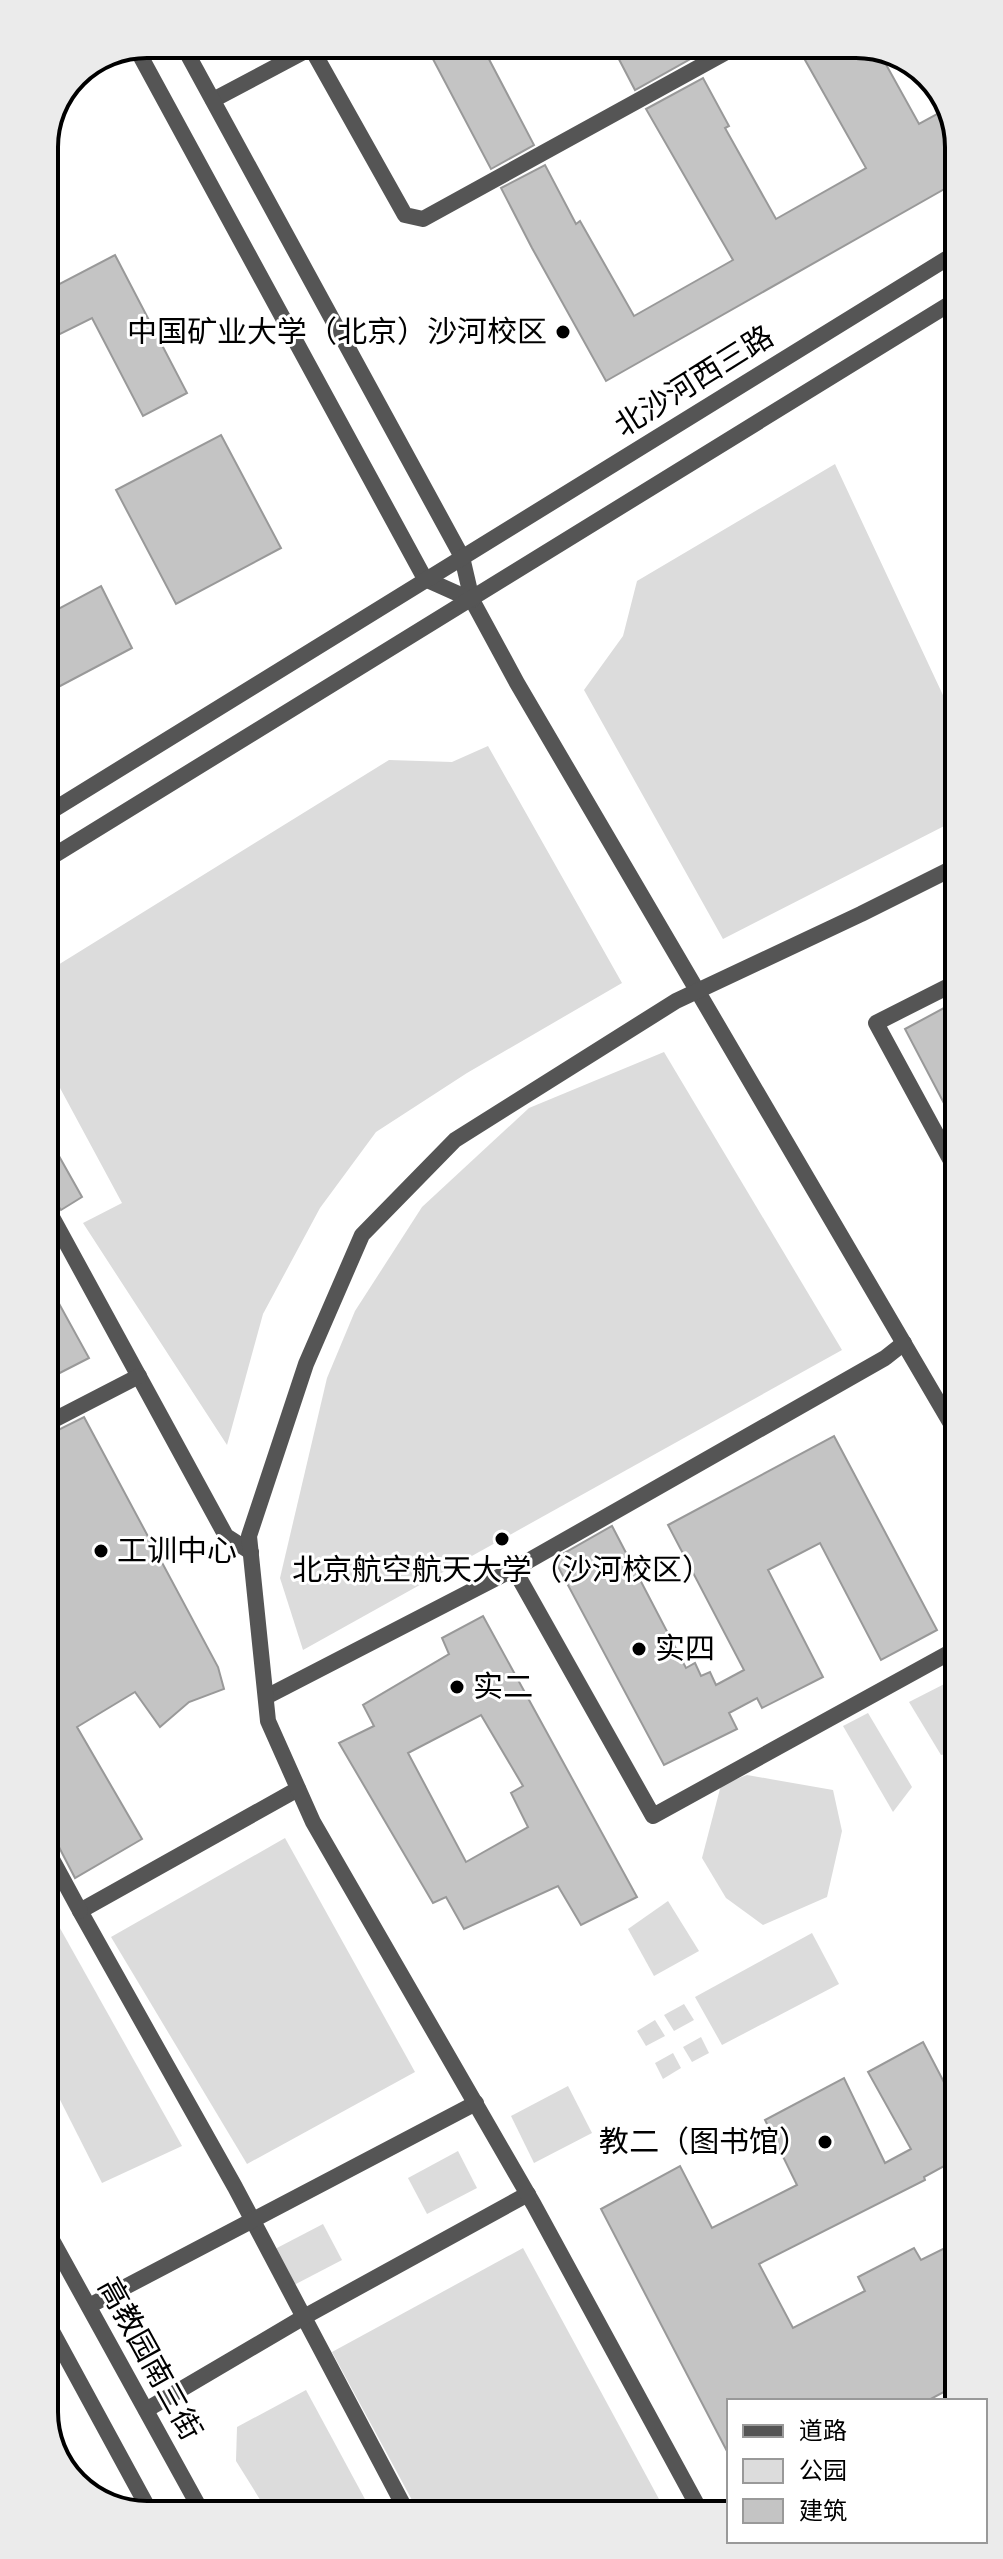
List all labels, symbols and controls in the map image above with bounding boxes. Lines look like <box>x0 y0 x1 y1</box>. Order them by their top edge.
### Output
place label: 中国矿业大学（北京）沙河校区 <box>127 312 547 348</box>
street label: 北沙河西三路 <box>607 316 779 442</box>
marker: 中国矿业大学（北京）沙河校区 <box>554 323 572 341</box>
marker: 北京航空航天大学（沙河校区） <box>493 1530 511 1548</box>
place label: 工训中心 <box>117 1531 237 1567</box>
marker: 工训中心 <box>92 1542 110 1560</box>
place label: 北京航空航天大学（沙河校区） <box>292 1550 712 1586</box>
place label: 实四 <box>655 1629 715 1665</box>
marker: 实四 <box>630 1640 648 1658</box>
place label: 实二 <box>473 1667 533 1703</box>
marker: 实二 <box>448 1678 466 1696</box>
place label: 教二（图书馆） <box>599 2122 809 2158</box>
marker: 教二（图书馆） <box>816 2133 834 2151</box>
street label: 高教园南三街 <box>92 2271 211 2445</box>
legend <box>727 2399 987 2543</box>
text: 道路 <box>799 2415 847 2444</box>
text: 公园 <box>799 2455 847 2484</box>
text: 建筑 <box>799 2495 847 2524</box>

